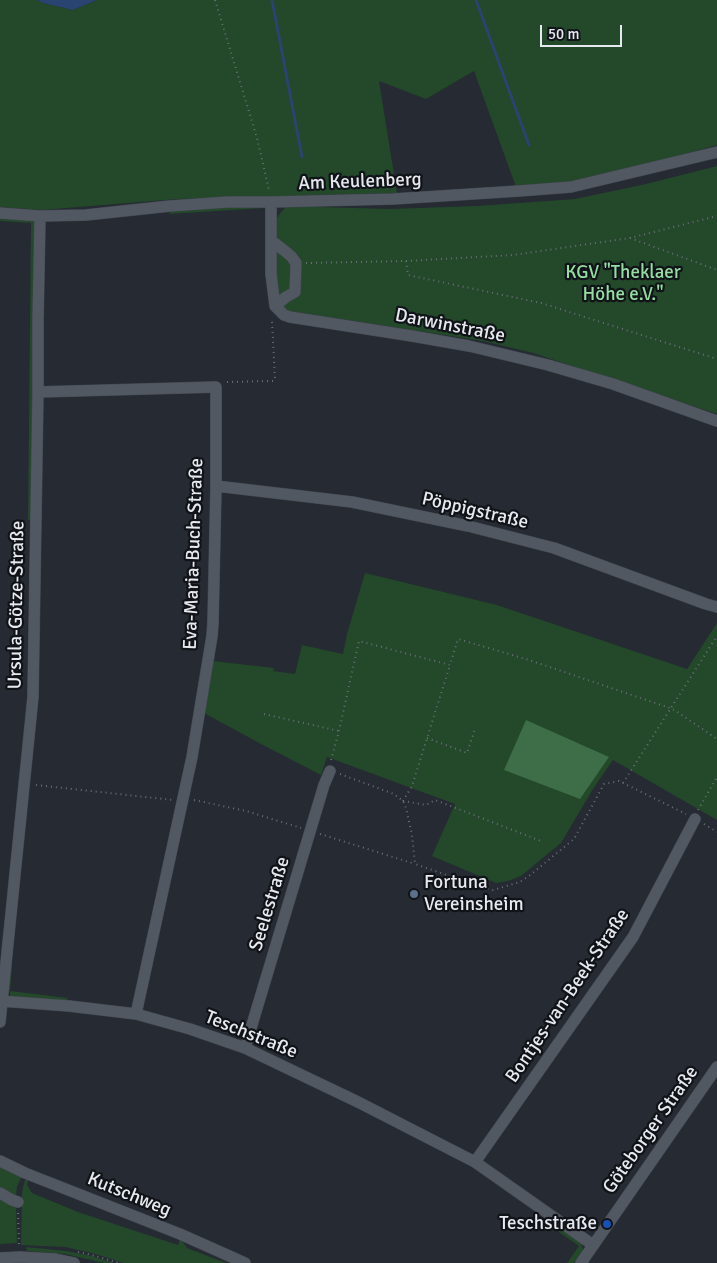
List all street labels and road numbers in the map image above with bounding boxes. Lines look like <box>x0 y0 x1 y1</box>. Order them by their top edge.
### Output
street label: Am Keulenberg <box>298 168 422 196</box>
street label: Darwinstraße <box>393 304 507 348</box>
street label: Eva-Maria-Buch-Straße <box>179 458 209 650</box>
street label: Pöppigstraße <box>420 488 530 534</box>
street label: Ursula-Götze-Straße <box>4 520 30 690</box>
street label: Seelestraße <box>245 854 295 954</box>
street label: Bontjes-van-Beek-Straße <box>501 905 635 1087</box>
street label: Teschstraße <box>201 1006 301 1064</box>
street label: Göteborger Straße <box>599 1062 703 1198</box>
street label: Kutschweg <box>84 1168 174 1222</box>

